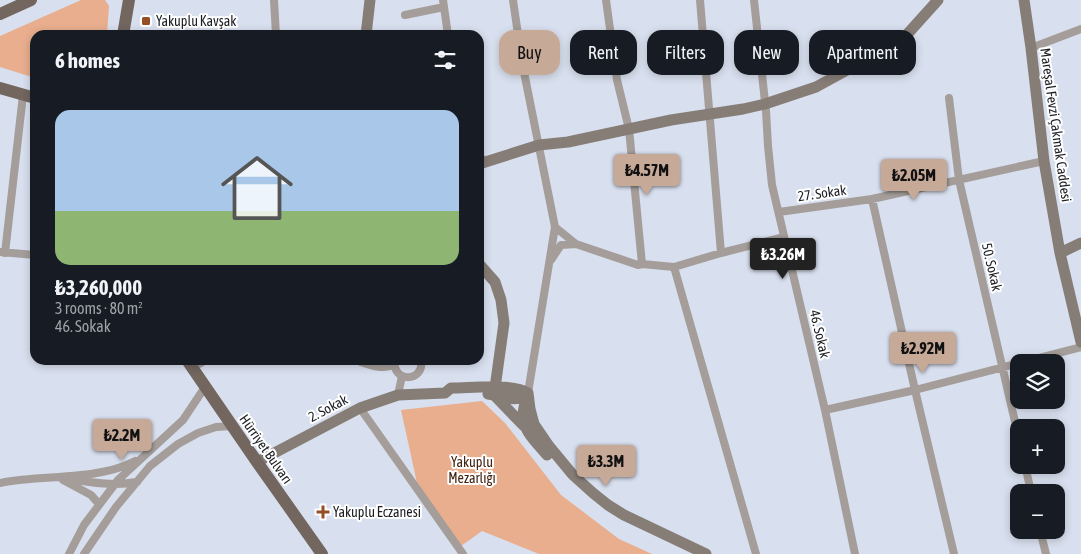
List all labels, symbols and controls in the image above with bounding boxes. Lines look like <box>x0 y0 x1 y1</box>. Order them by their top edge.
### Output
place label: Yakuplu Kavşak <box>156 13 236 29</box>
marker: Yakuplu Kavşak <box>140 15 152 27</box>
chip: Buy <box>499 30 560 75</box>
chip: Rent <box>570 30 637 75</box>
chip: Filters <box>647 30 724 75</box>
chip: New <box>734 30 799 75</box>
chip: Apartment <box>809 30 916 75</box>
icon: filters <box>431 46 459 74</box>
street label: Mareşal Fevzi Çakmak Caddesi <box>1037 47 1075 203</box>
text: 6 homes <box>55 48 120 72</box>
icon: home <box>212 143 302 233</box>
pin: ₺4.57M <box>606 154 688 196</box>
pin: ₺2.05M <box>873 158 955 201</box>
text: ₺4.57M <box>625 161 669 179</box>
text: ₺2.05M <box>892 166 936 184</box>
street label: 27. Sokak <box>797 182 847 204</box>
pin: ₺3.26M <box>742 238 824 280</box>
street label: 50. Sokak <box>979 241 1005 293</box>
text: ₺3.26M <box>761 245 805 263</box>
text: ₺3,260,000 <box>55 275 142 299</box>
text: 3 rooms · 80 m² <box>55 299 143 317</box>
street label: 46. Sokak <box>807 308 833 360</box>
text: 46. Sokak <box>55 317 111 335</box>
pin: ₺2.92M <box>882 332 964 374</box>
text: ₺2.92M <box>901 339 945 357</box>
map controls <box>1010 354 1065 539</box>
button: layers <box>1010 354 1065 409</box>
street label: 2. Sokak <box>306 391 350 425</box>
street label: Hürriyet Bulvarı <box>236 411 296 487</box>
pin: ₺2.2M <box>87 418 157 461</box>
button: + <box>1010 419 1065 474</box>
text: ₺2.2M <box>104 426 140 444</box>
pin: ₺3.3M <box>571 444 641 487</box>
text: ₺3.3M <box>588 452 624 470</box>
park label: Yakuplu Mezarlığı <box>448 454 496 486</box>
button: − <box>1010 484 1065 539</box>
place label: Yakuplu Eczanesi <box>333 504 421 520</box>
marker: Yakuplu Eczanesi <box>317 506 329 518</box>

